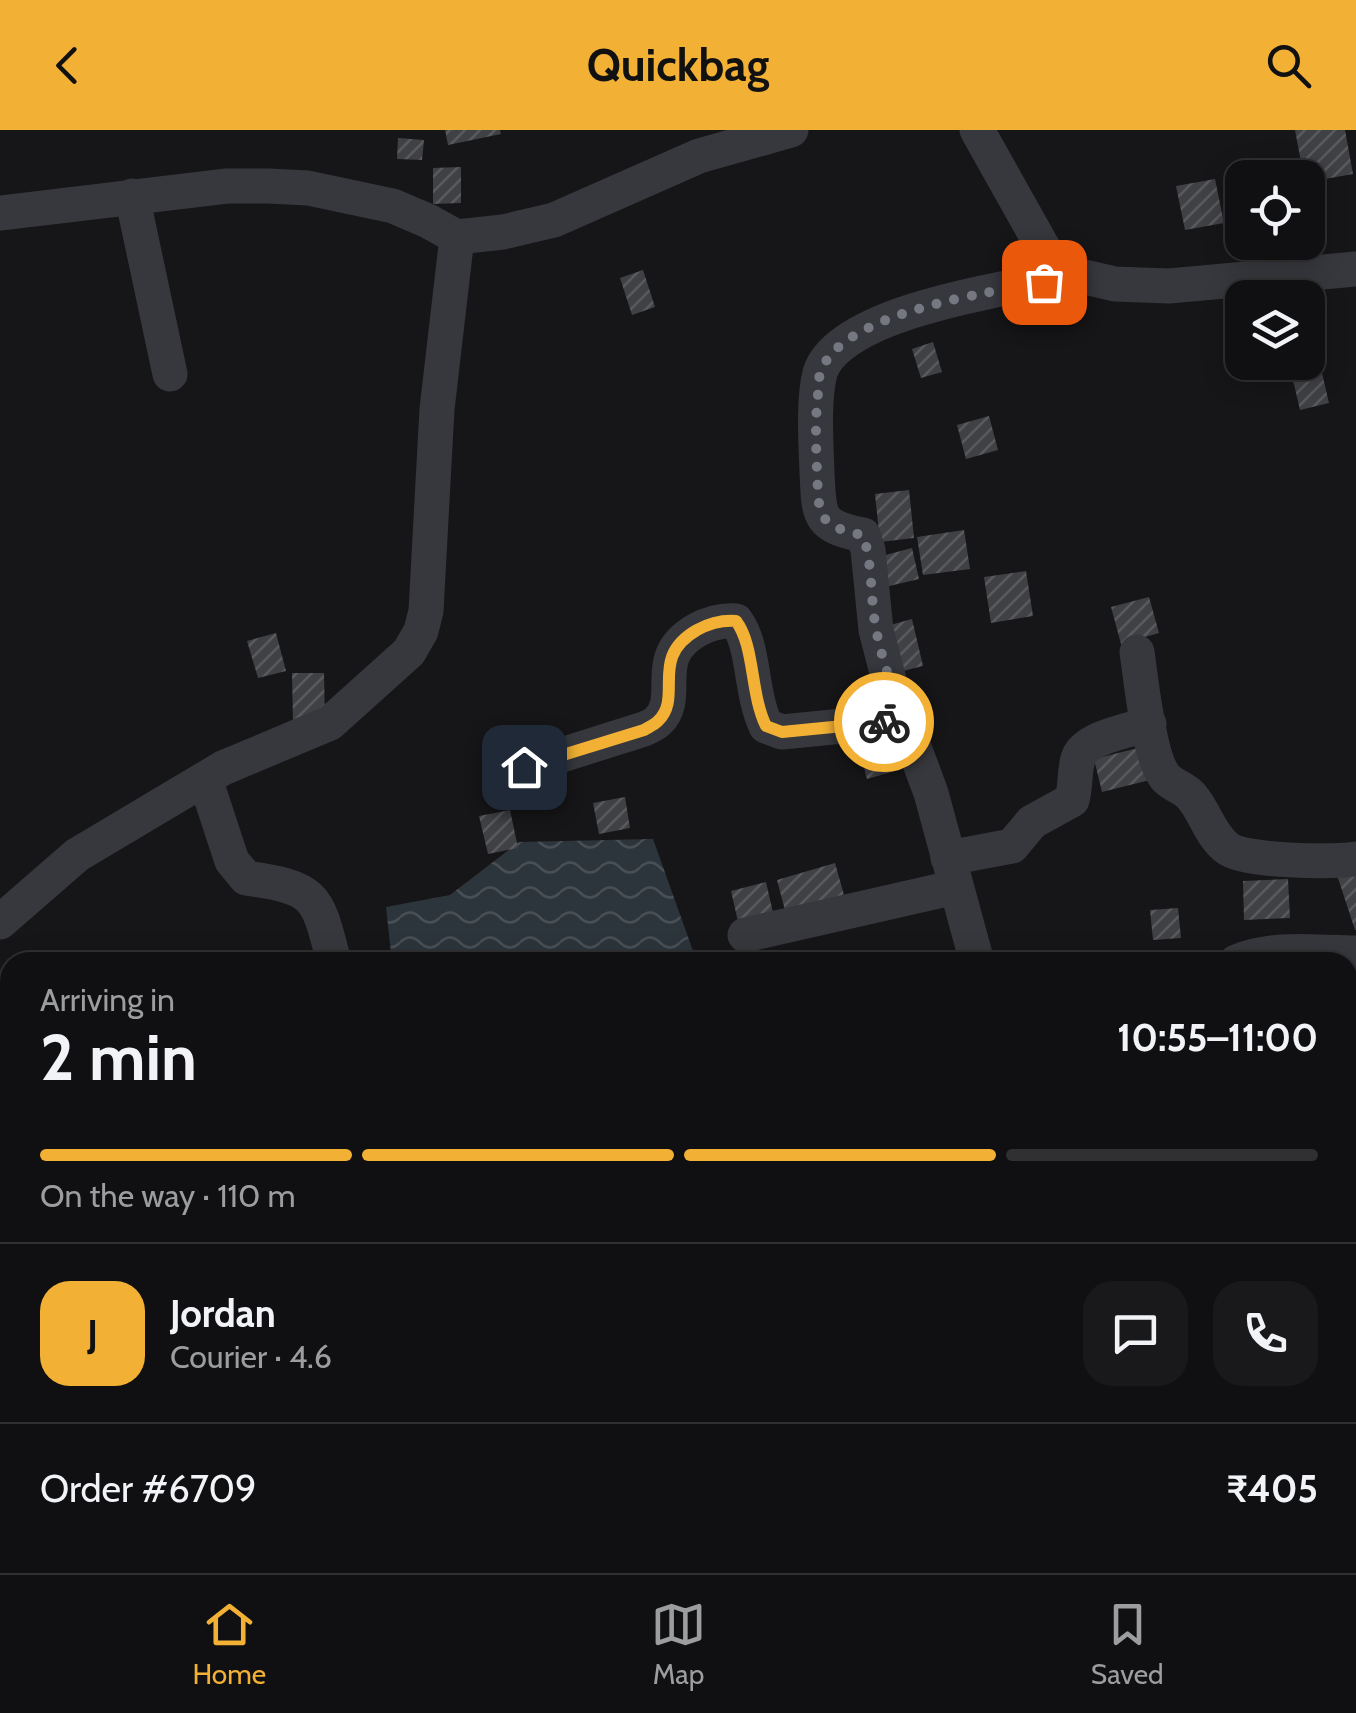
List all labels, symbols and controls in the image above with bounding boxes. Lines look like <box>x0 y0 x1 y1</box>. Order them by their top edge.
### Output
icon: back <box>40 38 95 93</box>
text: Quickbag <box>587 38 769 92</box>
icon: search <box>1261 38 1316 93</box>
map controls <box>1225 160 1325 380</box>
button: locate <box>1225 160 1325 260</box>
pin <box>1002 240 1087 325</box>
icon: bag <box>1017 255 1072 310</box>
button: layers <box>1225 280 1325 380</box>
courier <box>834 672 934 772</box>
icon: bike <box>857 695 912 750</box>
pin <box>482 725 567 810</box>
icon: home <box>497 740 552 795</box>
text: Arriving in <box>40 980 175 1019</box>
text: 10:55–11:00 <box>1117 1014 1318 1061</box>
text: 2 min <box>40 1017 197 1096</box>
text: On the way · 110 m <box>40 1176 296 1215</box>
button: chat <box>1083 1281 1188 1386</box>
button: phone <box>1213 1281 1318 1386</box>
text: Jordan <box>170 1290 276 1337</box>
text: J <box>87 1310 98 1357</box>
text: Courier · 4.6 <box>170 1337 332 1376</box>
text: Order #6709 <box>40 1465 257 1512</box>
text: ₹405 <box>1226 1465 1318 1512</box>
tab: Home <box>192 1597 266 1691</box>
tab: Map <box>651 1597 706 1691</box>
tab: Saved <box>1091 1597 1164 1691</box>

